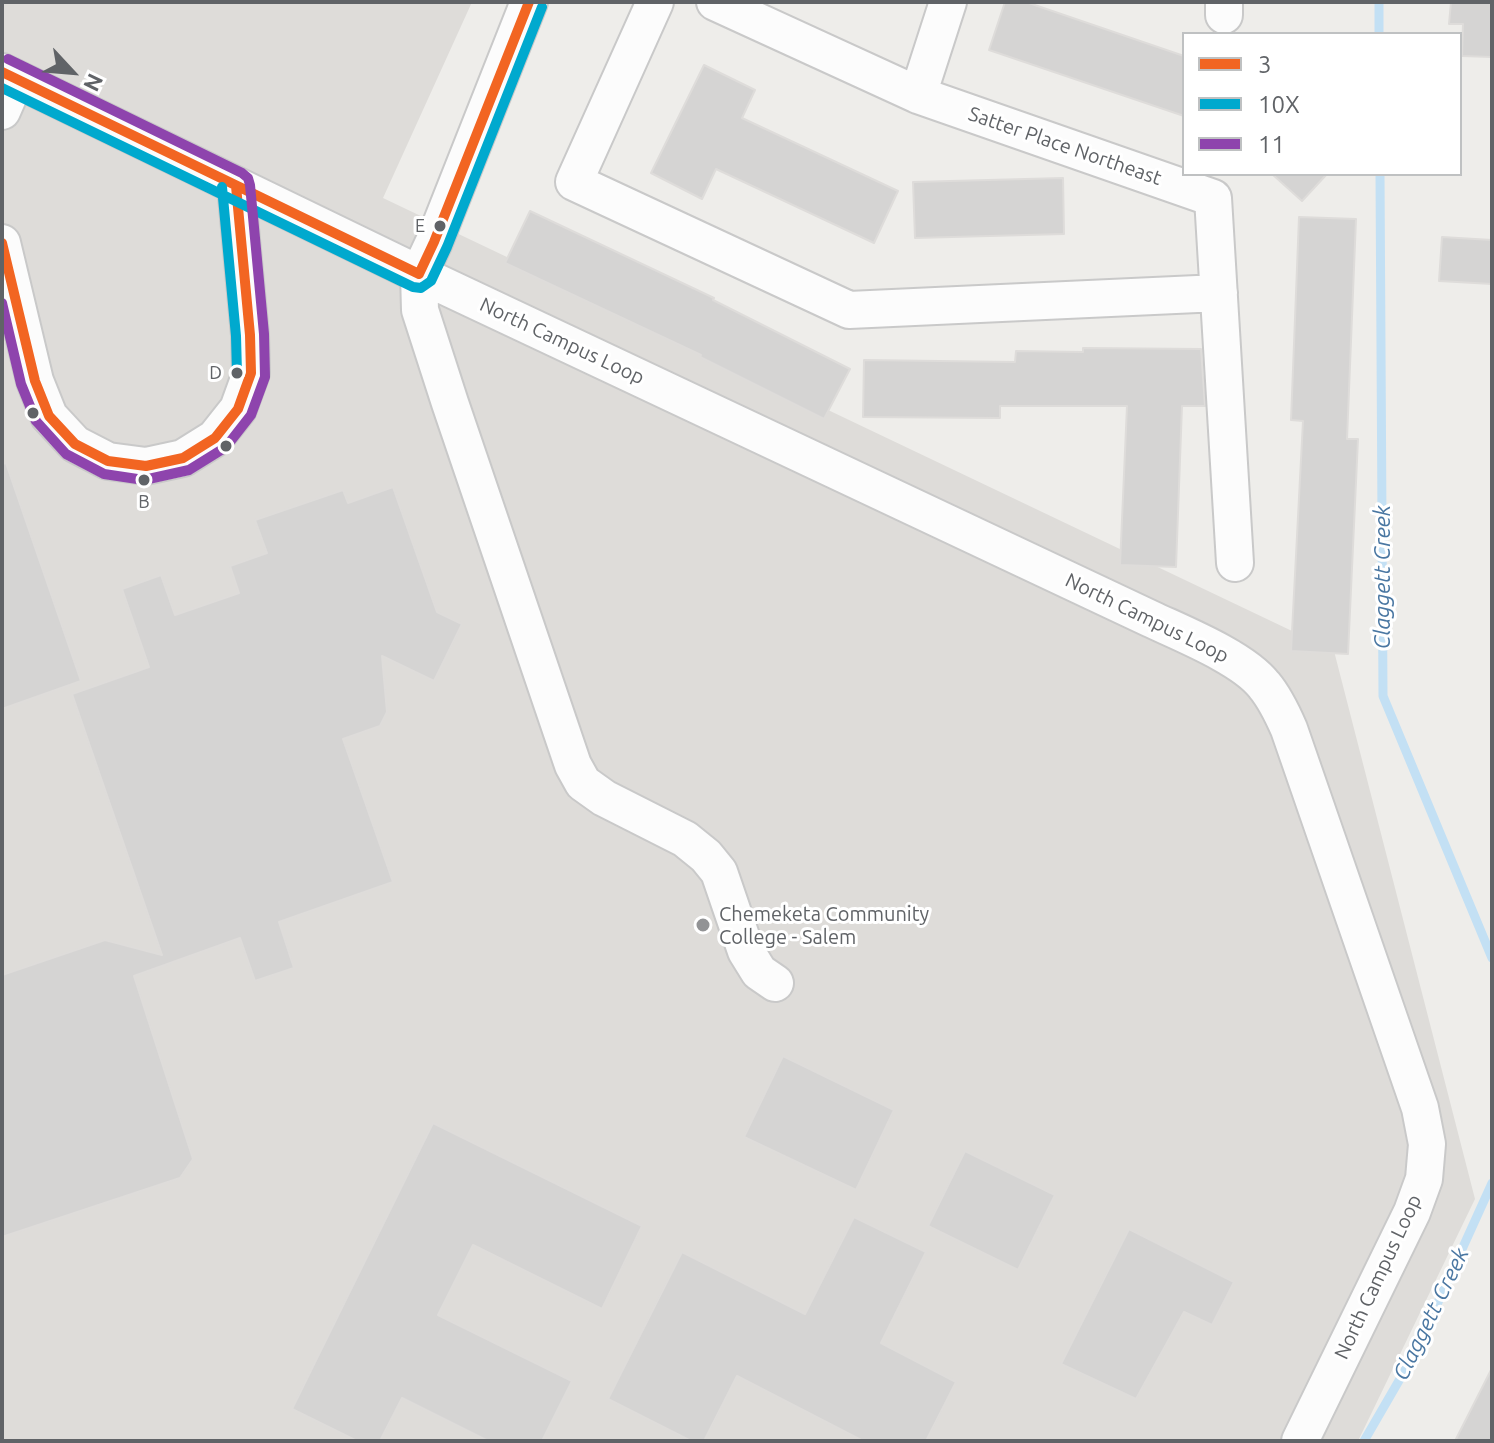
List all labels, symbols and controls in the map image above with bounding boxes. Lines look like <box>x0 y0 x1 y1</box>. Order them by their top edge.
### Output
north arrow <box>32 32 112 112</box>
legend <box>1182 32 1462 176</box>
text: 3 <box>1258 51 1272 78</box>
text: N <box>79 70 109 96</box>
text: 10X <box>1258 91 1300 118</box>
street label: Satter Place Northeast <box>965 102 1165 190</box>
text: 11 <box>1258 131 1285 158</box>
place label: E <box>415 215 425 237</box>
marker: E <box>432 218 448 234</box>
street label: North Campus Loop <box>476 292 648 390</box>
place label: D <box>209 362 222 384</box>
marker: D <box>229 365 245 381</box>
unlabelled marker <box>25 405 41 421</box>
unlabelled marker <box>218 438 234 454</box>
marker: B <box>136 472 152 488</box>
place label: B <box>138 491 150 513</box>
water label: Claggett Creek <box>1370 505 1396 649</box>
street label: North Campus Loop <box>1061 568 1233 668</box>
place label: Chemeketa Community College - Salem <box>719 902 929 949</box>
marker: Chemeketa Community College - Salem <box>694 916 712 934</box>
street label: North Campus Loop <box>1329 1191 1427 1363</box>
water label: Claggett Creek <box>1387 1243 1475 1385</box>

